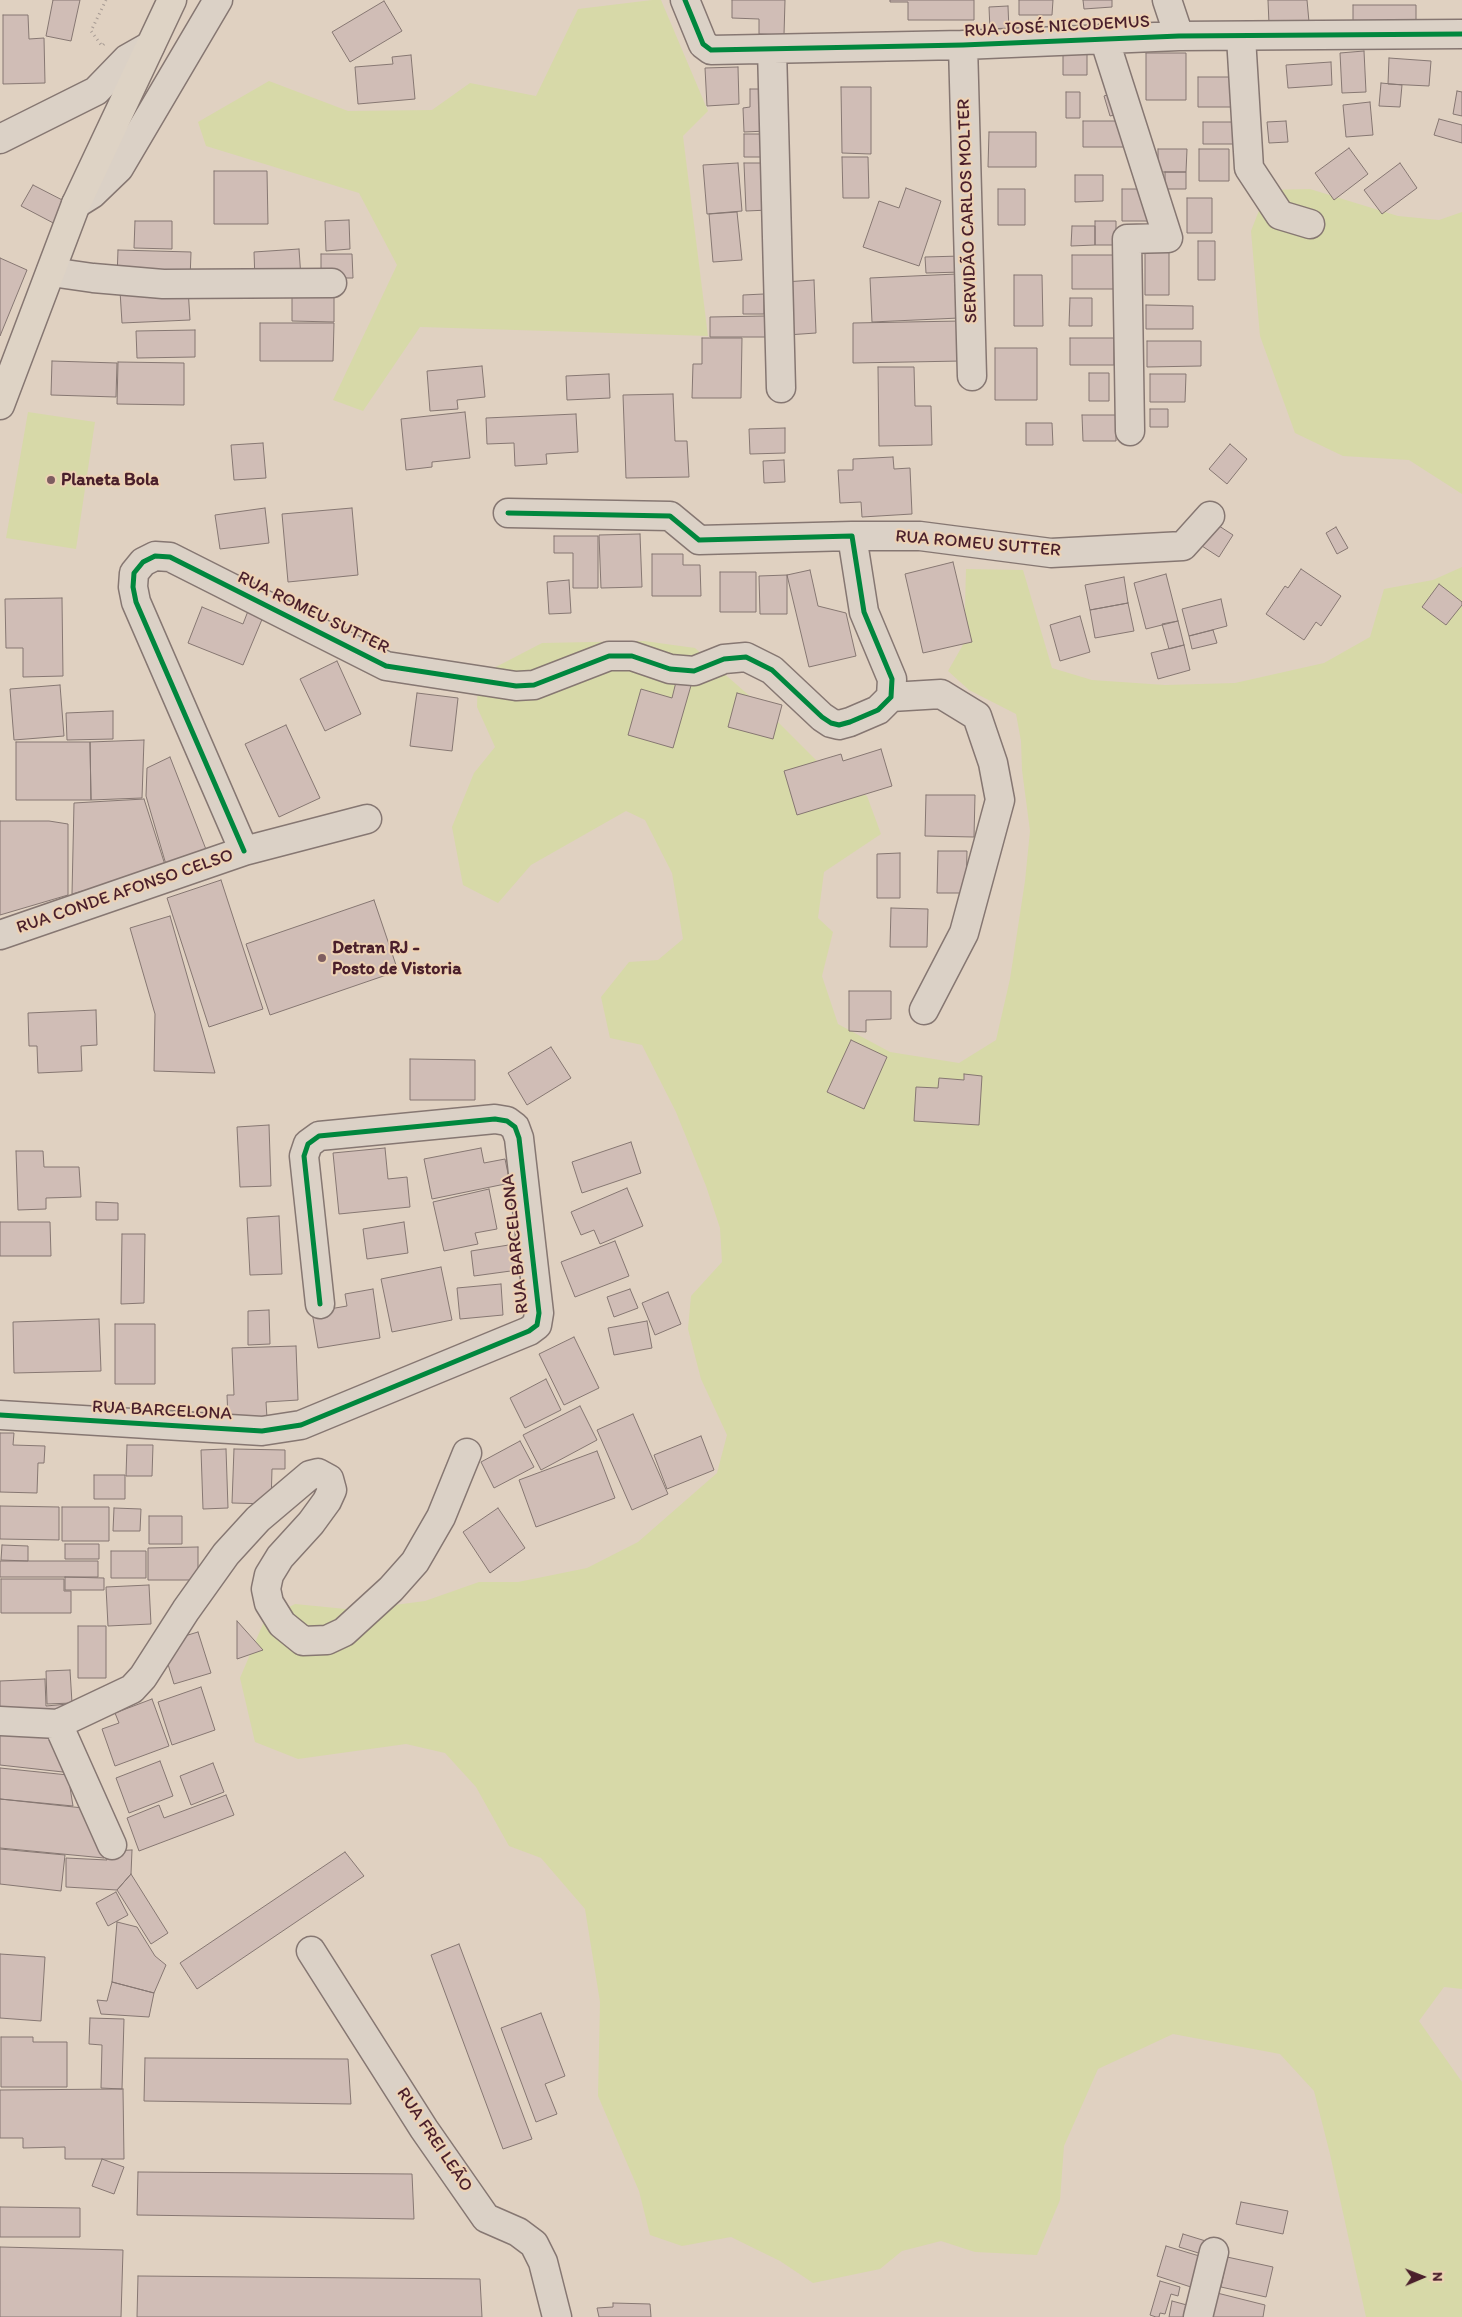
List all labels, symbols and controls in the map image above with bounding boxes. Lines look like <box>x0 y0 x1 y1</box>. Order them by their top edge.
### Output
street label: RUA JOSÉ NICODEMUS <box>964 11 1150 43</box>
street label: SERVIDÃO CARLOS MOLTER <box>953 98 983 324</box>
place label: Planeta Bola <box>61 469 159 491</box>
marker: Planeta Bola <box>45 474 57 486</box>
street label: RUA ROMEU SUTTER <box>894 526 1062 562</box>
street label: RUA ROMEU SUTTER <box>234 567 392 659</box>
street label: RUA CONDE AFONSO CELSO <box>14 845 236 939</box>
place label: Detran RJ - Posto de Vistoria <box>332 937 462 980</box>
marker: Detran RJ - Posto de Vistoria <box>316 952 328 964</box>
street label: RUA BARCELONA <box>498 1173 534 1315</box>
street label: RUA BARCELONA <box>92 1397 232 1425</box>
street label: RUA FREI LEÃO <box>391 2084 477 2196</box>
north arrow <box>1397 2252 1447 2302</box>
text: N <box>1429 2272 1446 2282</box>

